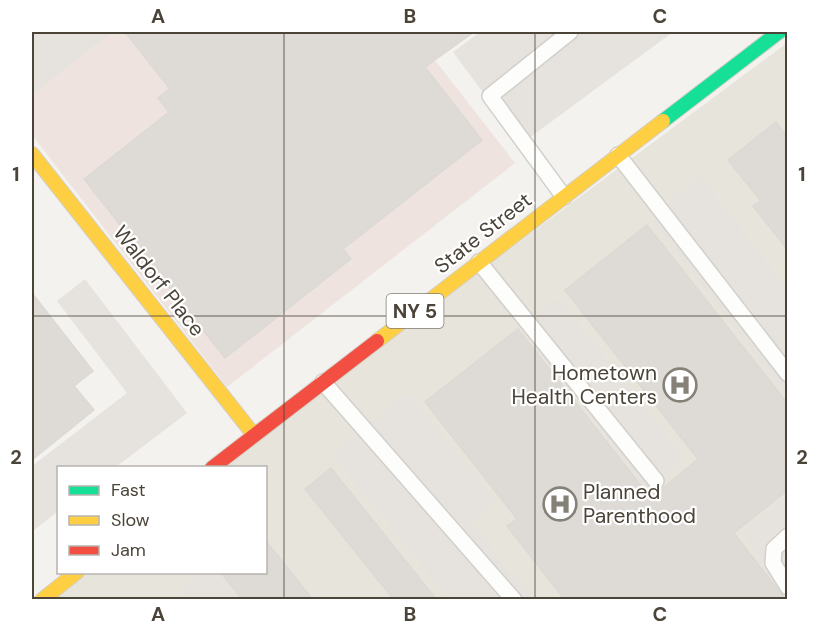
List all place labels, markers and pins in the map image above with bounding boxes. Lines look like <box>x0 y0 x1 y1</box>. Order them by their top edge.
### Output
place label: Hometown Health Centers <box>512 359 657 411</box>
hospital icon: Hometown Health Centers <box>662 367 698 403</box>
place label: Planned Parenthood <box>583 478 696 530</box>
hospital icon: Planned Parenthood <box>542 486 578 522</box>

